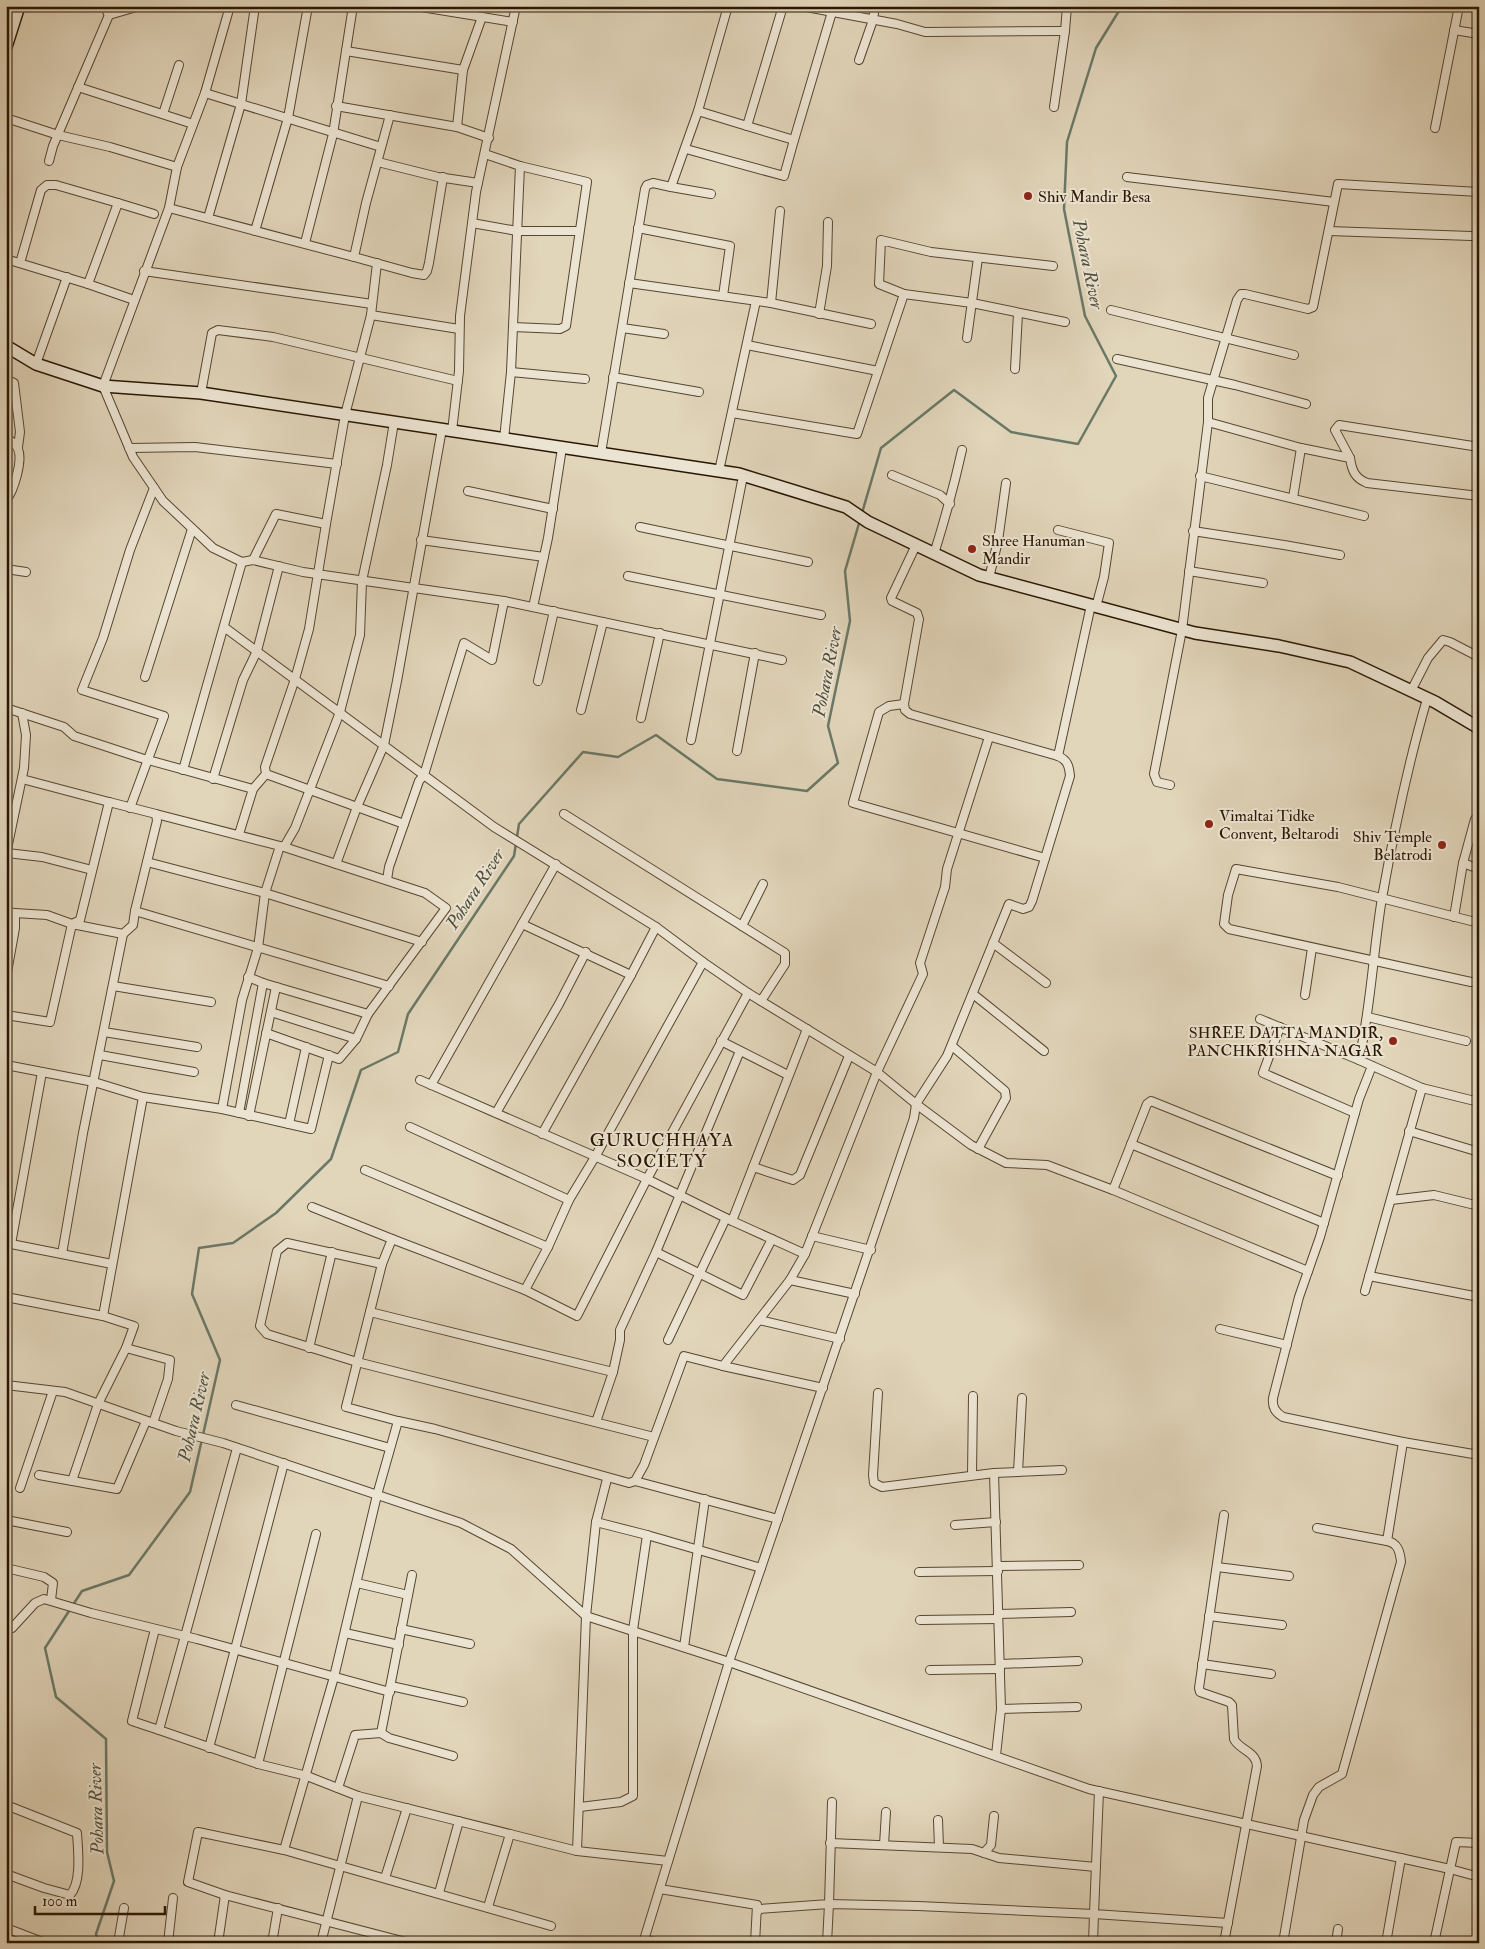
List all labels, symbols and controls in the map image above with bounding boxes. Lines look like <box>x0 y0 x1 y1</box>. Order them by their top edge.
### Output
place label: Shiv Mandir Besa <box>1038 187 1151 207</box>
marker: Shiv Mandir Besa <box>1022 190 1034 202</box>
water label: Pohara River <box>1067 216 1109 312</box>
place label: Shree Hanuman Mandir <box>982 531 1085 569</box>
marker: Shree Hanuman Mandir <box>966 543 978 555</box>
water label: Pohara River <box>807 624 848 720</box>
place label: Vimaltai Tidke Convent, Beltarodi <box>1219 806 1339 844</box>
marker: Vimaltai Tidke Convent, Beltarodi <box>1203 818 1215 830</box>
place label: Shiv Temple Belatrodi <box>1353 827 1432 865</box>
marker: Shiv Temple Belatrodi <box>1436 839 1448 851</box>
water label: Pohara River <box>440 844 511 935</box>
place label: SHREE DATTA MANDIR, PANCHKRISHNA NAGAR <box>1187 1023 1384 1061</box>
marker: SHREE DATTA MANDIR, PANCHKRISHNA NAGAR <box>1387 1035 1399 1047</box>
district label: GURUCHHAYA SOCIETY <box>590 1129 734 1173</box>
water label: Pohara River <box>173 1369 216 1465</box>
water label: Pohara River <box>83 1762 110 1856</box>
scale bar <box>35 1884 165 1916</box>
text: 100 m <box>42 1892 78 1911</box>

